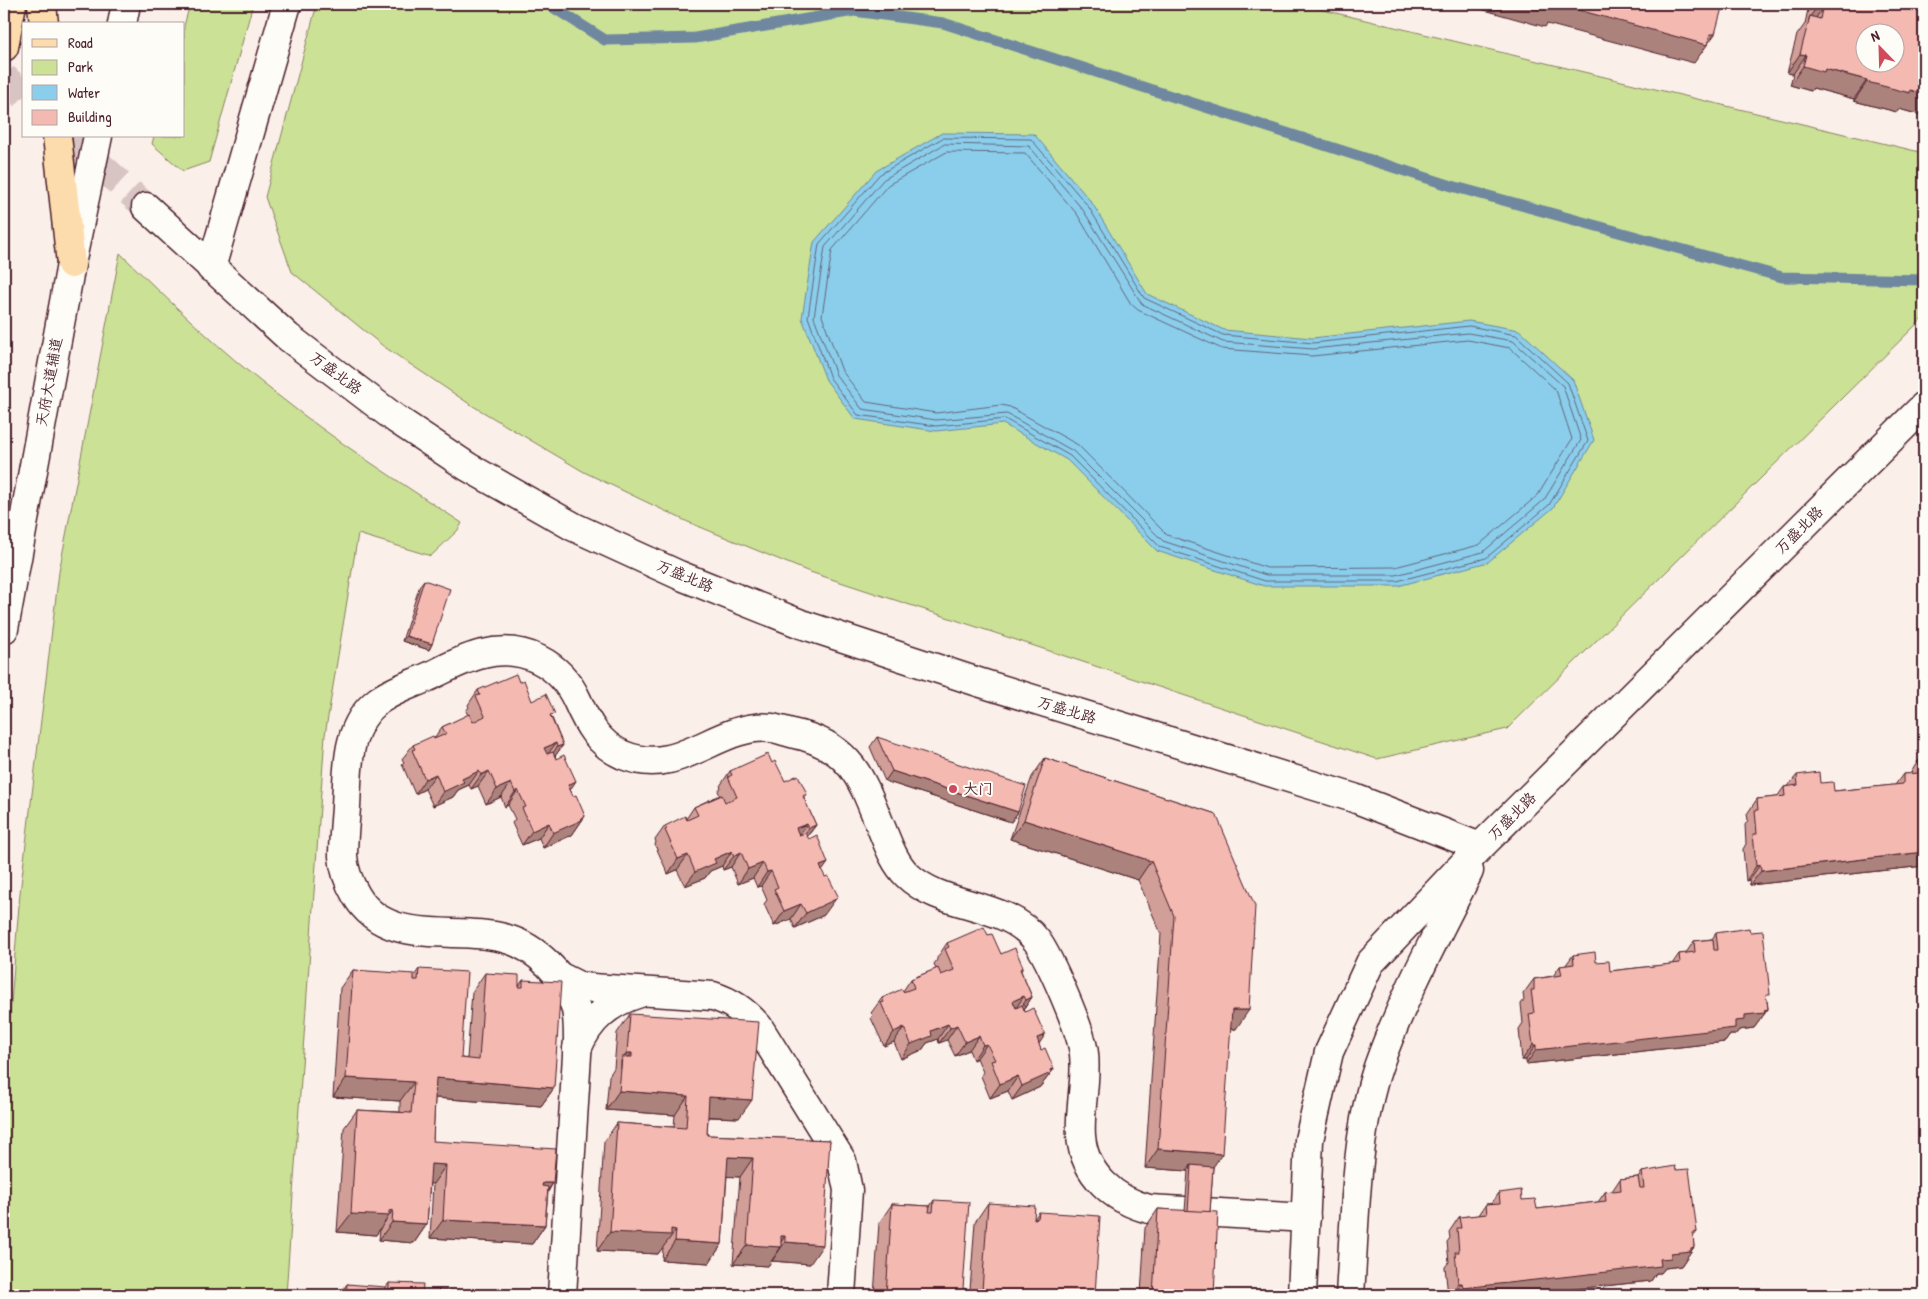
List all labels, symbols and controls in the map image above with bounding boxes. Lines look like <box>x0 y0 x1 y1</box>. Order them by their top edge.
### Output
legend <box>22 22 185 138</box>
north arrow <box>1856 22 1906 72</box>
text: N <box>1868 25 1882 46</box>
text: Road <box>68 32 93 53</box>
text: Park <box>68 56 93 77</box>
text: Water <box>68 82 100 103</box>
text: Building <box>68 106 112 127</box>
street label: 天府大道辅道 <box>30 336 67 428</box>
street label: 万盛北路 <box>306 346 367 399</box>
street label: 万盛北路 <box>1770 501 1827 558</box>
street label: 万盛北路 <box>653 554 717 597</box>
street label: 万盛北路 <box>1035 691 1099 728</box>
place label: 大门 <box>963 778 993 799</box>
marker: 大门 <box>947 783 959 795</box>
street label: 万盛北路 <box>1483 787 1540 844</box>

